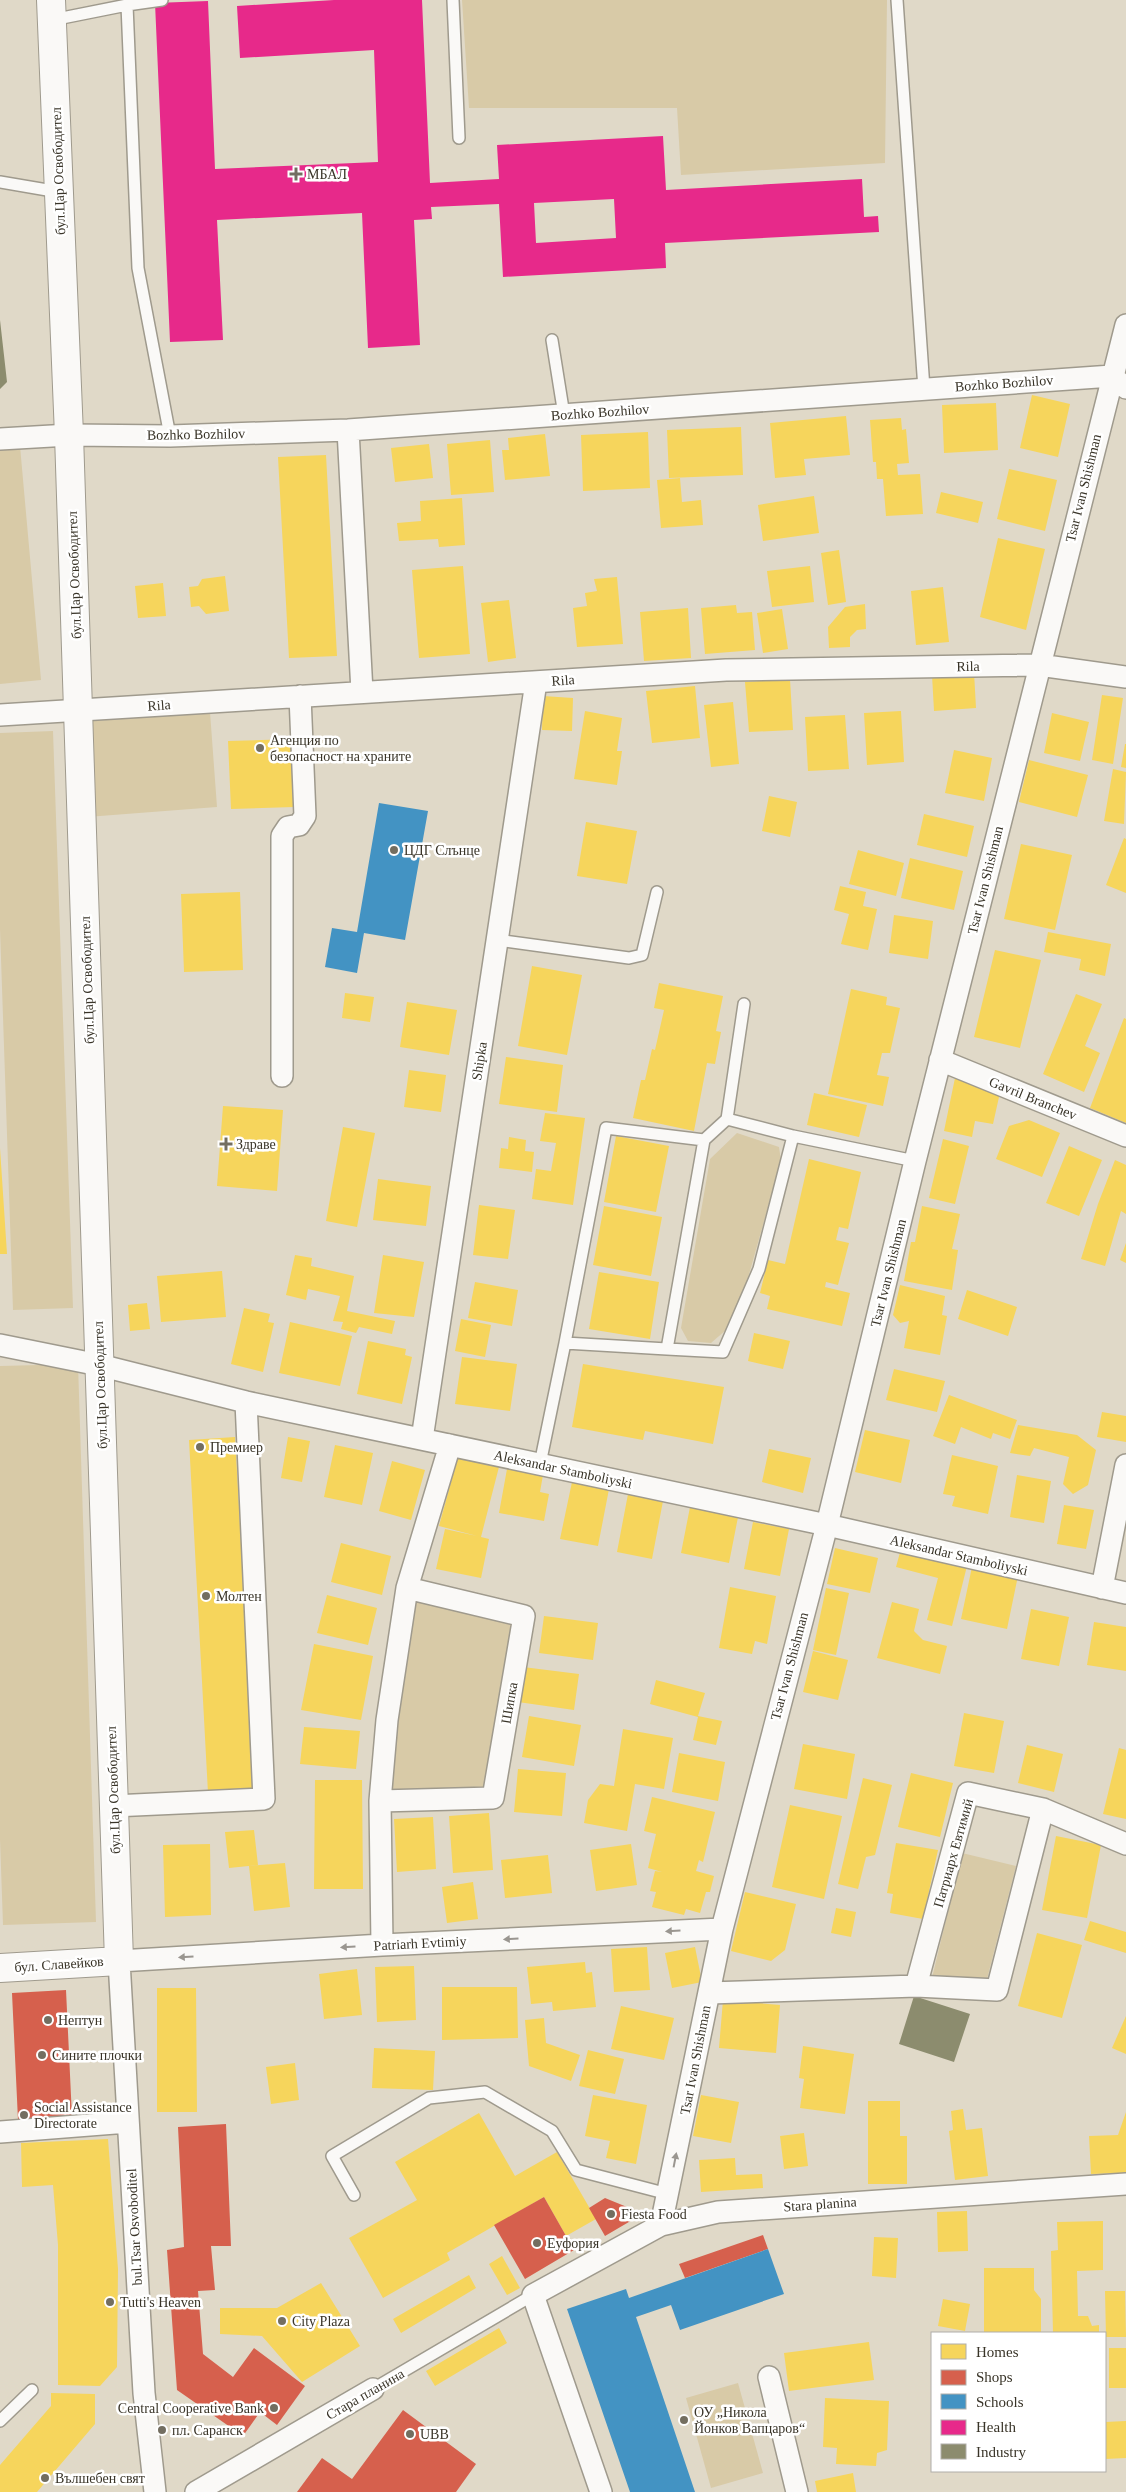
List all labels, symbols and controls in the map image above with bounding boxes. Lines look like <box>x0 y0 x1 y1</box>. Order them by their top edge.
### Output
street label: бул.Цар Освободител <box>49 107 68 235</box>
marker: МБАЛ <box>289 167 303 181</box>
place label: МБАЛ <box>307 167 347 182</box>
street label: Bozhko Bozhilov <box>954 373 1054 394</box>
street label: Bozhko Bozhilov <box>550 402 650 423</box>
street label: Bozhko Bozhilov <box>147 426 245 443</box>
street label: Tsar Ivan Shishman <box>1063 432 1104 544</box>
street label: бул.Цар Освободител <box>65 511 84 639</box>
street label: Rila <box>956 659 981 674</box>
street label: Rila <box>551 672 576 689</box>
street label: Rila <box>147 697 172 714</box>
place label: Агенция по безопасност на храните <box>270 733 411 764</box>
marker: Агенция по безопасност на храните <box>254 742 266 754</box>
street label: Tsar Ivan Shishman <box>965 824 1006 936</box>
place label: ЦДГ Слънце <box>404 843 480 858</box>
marker: ЦДГ Слънце <box>388 844 400 856</box>
street label: бул.Цар Освободител <box>78 916 97 1044</box>
street label: Shipka <box>469 1040 490 1081</box>
street label: Gavril Branchev <box>987 1074 1079 1123</box>
place label: Здраве <box>236 1137 276 1152</box>
marker: Здраве <box>220 1138 232 1150</box>
street label: Tsar Ivan Shishman <box>868 1217 909 1329</box>
street label: бул.Цар Освободител <box>91 1321 110 1449</box>
place label: Премиер <box>210 1440 263 1455</box>
marker: Премиер <box>194 1441 206 1453</box>
street label: Aleksandar Stamboliyski <box>492 1447 634 1492</box>
street label: Aleksandar Stamboliyski <box>888 1532 1029 1579</box>
place label: Молтен <box>216 1589 262 1604</box>
marker: Молтен <box>200 1590 212 1602</box>
street label: Tsar Ivan Shishman <box>768 1611 811 1722</box>
street label: Шипка <box>498 1680 521 1725</box>
street label: бул.Цар Освободител <box>104 1726 123 1854</box>
street label: Патриарх Евтимий <box>931 1796 976 1909</box>
one-way arrow <box>665 1928 681 1936</box>
street label: Patriarh Evtimiy <box>373 1934 467 1953</box>
one-way arrow <box>502 1935 518 1943</box>
one-way arrow <box>340 1943 356 1951</box>
one-way arrow <box>178 1953 194 1961</box>
street label: бул. Славейков <box>14 1954 105 1975</box>
street label: Tsar Ivan Shishman <box>678 2004 713 2116</box>
place label: Нептун <box>58 2013 103 2028</box>
marker: Нептун <box>42 2014 54 2026</box>
place label: Сините плочки <box>52 2048 143 2063</box>
marker: Сините плочки <box>36 2049 48 2061</box>
place label: Social Assistance Directorate <box>34 2100 132 2131</box>
marker: Social Assistance Directorate <box>18 2109 30 2121</box>
one-way arrow <box>671 2152 679 2168</box>
street label: bul.Tsar Osvoboditel <box>124 2168 145 2286</box>
street label: Stara planina <box>783 2194 858 2215</box>
place label: Fiesta Food <box>621 2207 687 2222</box>
marker: Fiesta Food <box>605 2208 617 2220</box>
place label: Еуфория <box>547 2236 600 2251</box>
marker: Еуфория <box>531 2237 543 2249</box>
place label: Tutti's Heaven <box>120 2295 201 2310</box>
marker: Tutti's Heaven <box>104 2296 116 2308</box>
place label: City Plaza <box>292 2314 351 2329</box>
marker: City Plaza <box>276 2315 288 2327</box>
legend <box>931 2332 1106 2472</box>
text: Homes <box>976 2344 1019 2360</box>
street label: Стара планина <box>323 2366 408 2423</box>
text: Shops <box>976 2369 1013 2385</box>
text: Schools <box>976 2394 1024 2410</box>
place label: Central Cooperative Bank <box>118 2401 264 2416</box>
marker: Central Cooperative Bank <box>268 2402 280 2414</box>
place label: ОУ „Никола Йонков Вапцаров“ <box>694 2405 805 2436</box>
marker: ОУ „Никола Йонков Вапцаров“ <box>678 2414 690 2426</box>
text: Health <box>976 2419 1016 2435</box>
place label: пл. Саранск <box>172 2423 243 2438</box>
marker: пл. Саранск <box>156 2424 168 2436</box>
place label: UBB <box>420 2427 449 2442</box>
marker: UBB <box>404 2428 416 2440</box>
text: Industry <box>976 2444 1026 2460</box>
place label: Вълшебен свят <box>55 2471 145 2486</box>
marker: Вълшебен свят <box>39 2472 51 2484</box>

